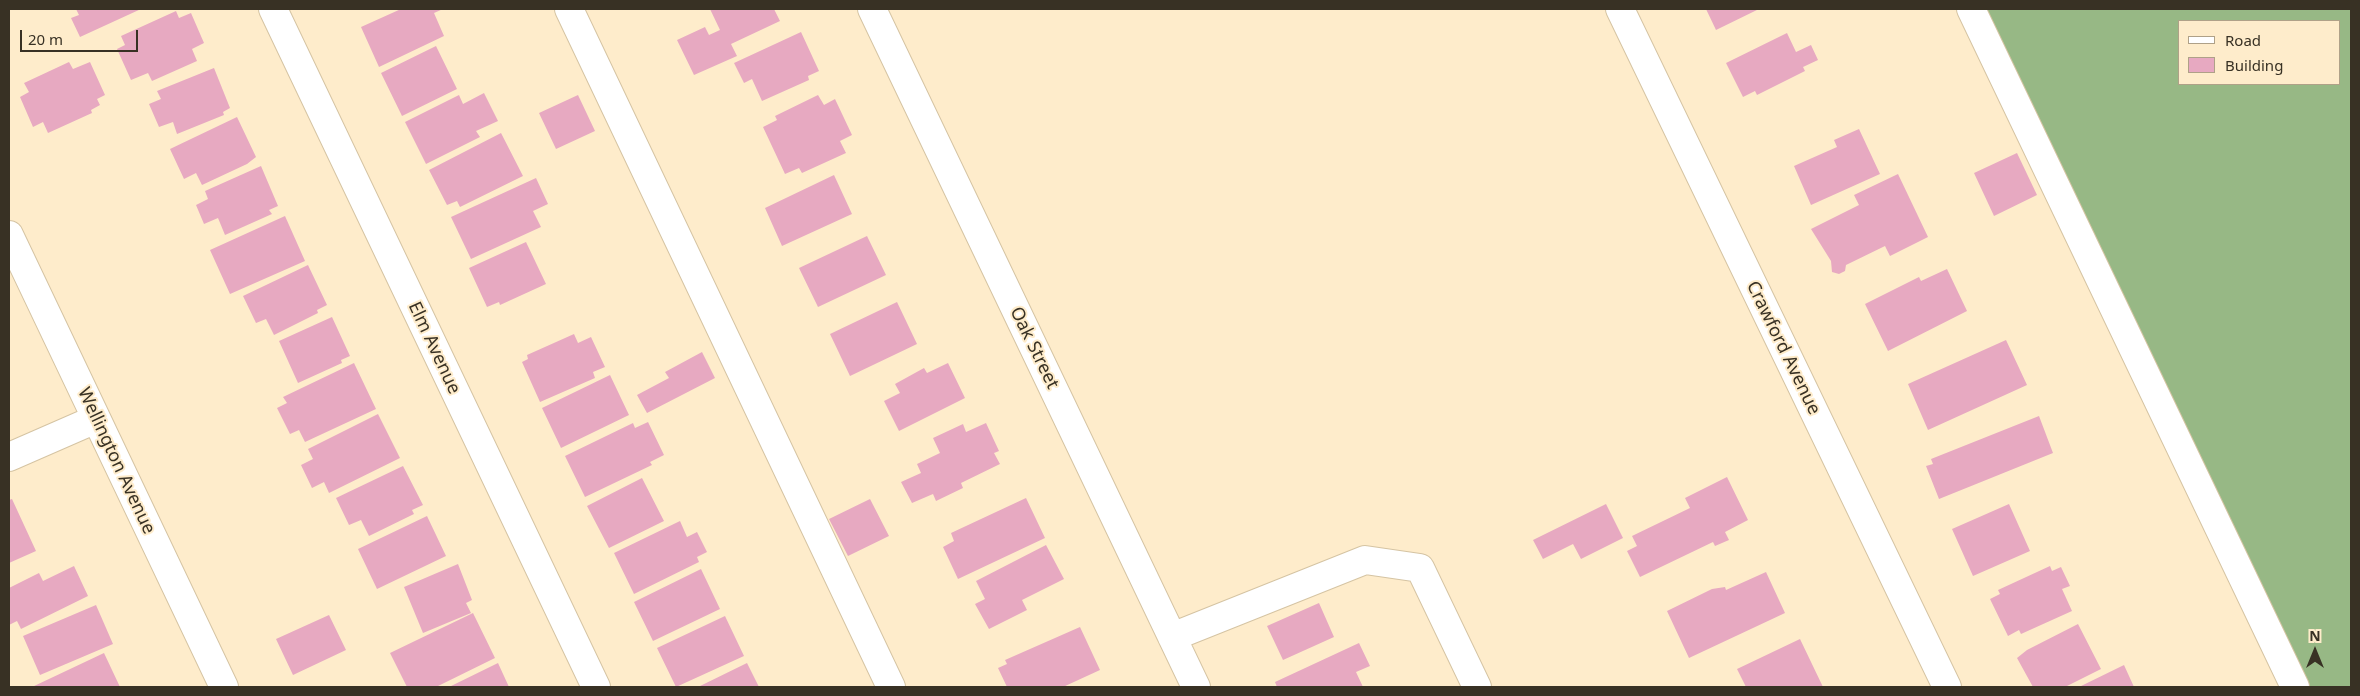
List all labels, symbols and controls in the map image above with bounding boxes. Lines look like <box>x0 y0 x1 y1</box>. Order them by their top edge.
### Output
scale bar <box>22 20 140 52</box>
legend <box>2178 20 2340 85</box>
text: 20 m <box>28 29 63 49</box>
text: Road <box>2225 30 2261 50</box>
text: Building <box>2225 55 2283 75</box>
street label: Crawford Avenue <box>1741 278 1825 418</box>
street label: Elm Avenue <box>403 298 465 398</box>
street label: Oak Street <box>1005 303 1063 393</box>
street label: Wellington Avenue <box>73 384 159 538</box>
north arrow <box>2290 626 2340 676</box>
text: N <box>2309 626 2321 645</box>

